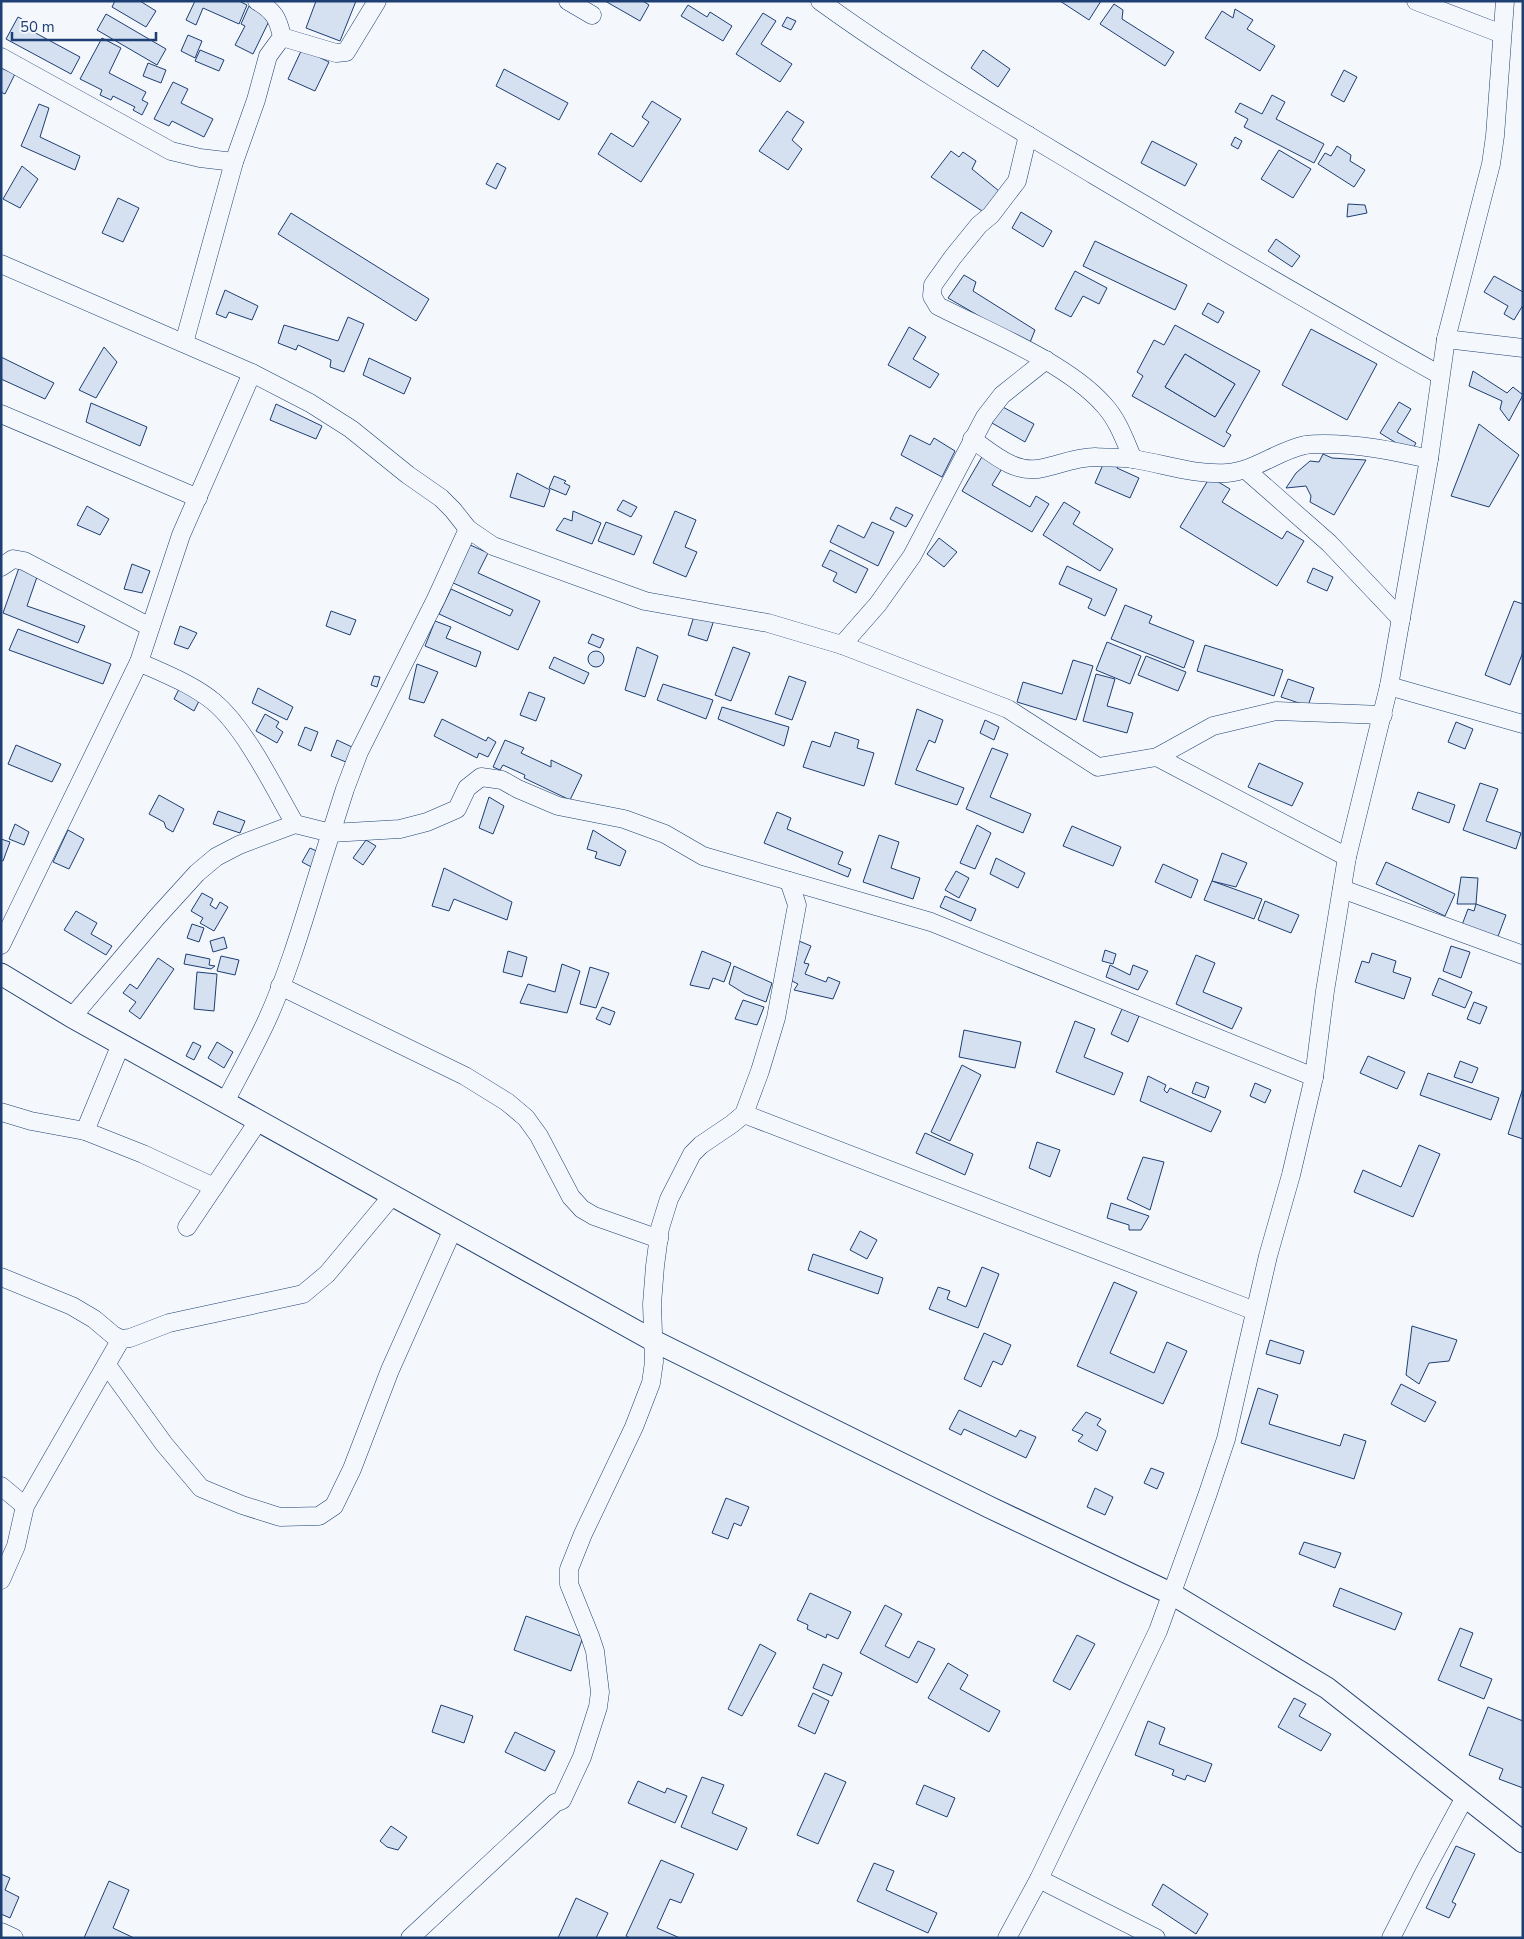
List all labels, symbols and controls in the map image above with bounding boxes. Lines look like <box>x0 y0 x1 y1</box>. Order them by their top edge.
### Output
scale bar <box>12 10 156 42</box>
text: 50 m <box>20 17 55 37</box>

